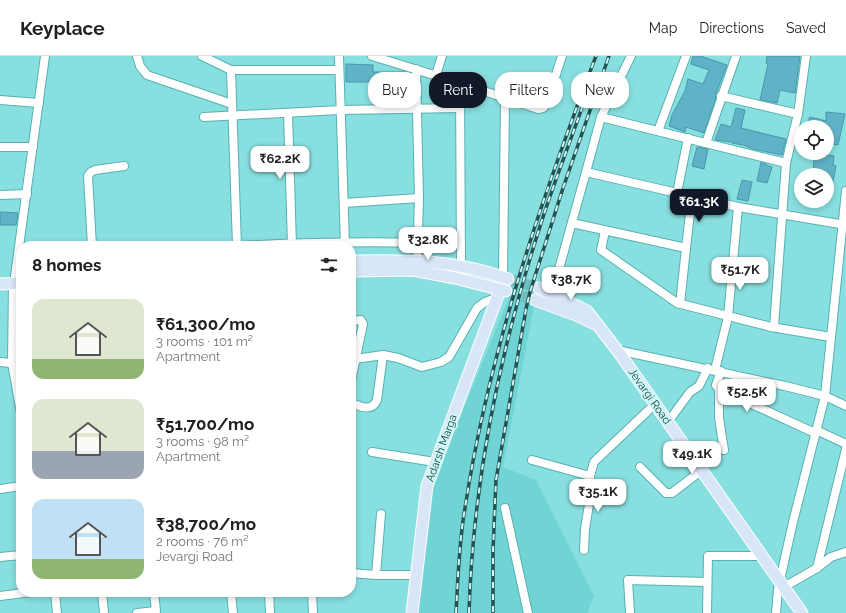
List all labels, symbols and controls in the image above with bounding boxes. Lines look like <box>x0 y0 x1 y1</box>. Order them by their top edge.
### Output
text: Keyplace <box>20 17 105 39</box>
text: Map <box>649 20 677 36</box>
text: Directions <box>699 20 764 36</box>
text: Saved <box>786 20 826 36</box>
chip: Buy <box>368 72 421 108</box>
chip: Rent <box>429 72 487 108</box>
chip: Filters <box>495 72 563 108</box>
chip: New <box>571 72 629 108</box>
map controls <box>794 120 834 208</box>
button: locate <box>794 120 834 160</box>
pin: ₹62.2K <box>247 146 313 180</box>
text: ₹62.2K <box>259 151 301 166</box>
button: layers <box>794 168 834 208</box>
pin: ₹61.3K <box>666 189 732 223</box>
text: ₹61.3K <box>679 194 719 209</box>
pin: ₹32.8K <box>395 227 461 261</box>
text: ₹32.8K <box>407 232 449 247</box>
icon: filters <box>318 254 340 276</box>
text: 8 homes <box>32 255 101 275</box>
pin: ₹51.7K <box>707 257 773 291</box>
text: ₹51.7K <box>720 262 760 277</box>
pin: ₹38.7K <box>538 267 604 301</box>
text: ₹38.7K <box>551 272 591 287</box>
text: ₹61,300/mo <box>156 314 255 334</box>
icon: home <box>64 315 112 363</box>
text: 3 rooms · 101 m² <box>156 334 253 349</box>
text: Apartment <box>156 349 220 364</box>
street label: Jevargi Road <box>626 366 674 427</box>
pin: ₹52.5K <box>714 379 780 413</box>
text: ₹52.5K <box>727 384 767 399</box>
street label: Adarsh Marga <box>423 413 460 484</box>
text: ₹51,700/mo <box>156 414 254 434</box>
icon: home <box>64 415 112 463</box>
text: 3 rooms · 98 m² <box>156 434 249 449</box>
pin: ₹49.1K <box>659 441 725 475</box>
text: ₹49.1K <box>672 446 712 461</box>
text: Apartment <box>156 449 220 464</box>
pin: ₹35.1K <box>565 479 631 513</box>
text: ₹35.1K <box>578 484 618 499</box>
text: ₹38,700/mo <box>156 514 256 534</box>
icon: home <box>64 515 112 563</box>
text: 2 rooms · 76 m² <box>156 534 248 549</box>
text: Jevargi Road <box>156 549 233 564</box>

